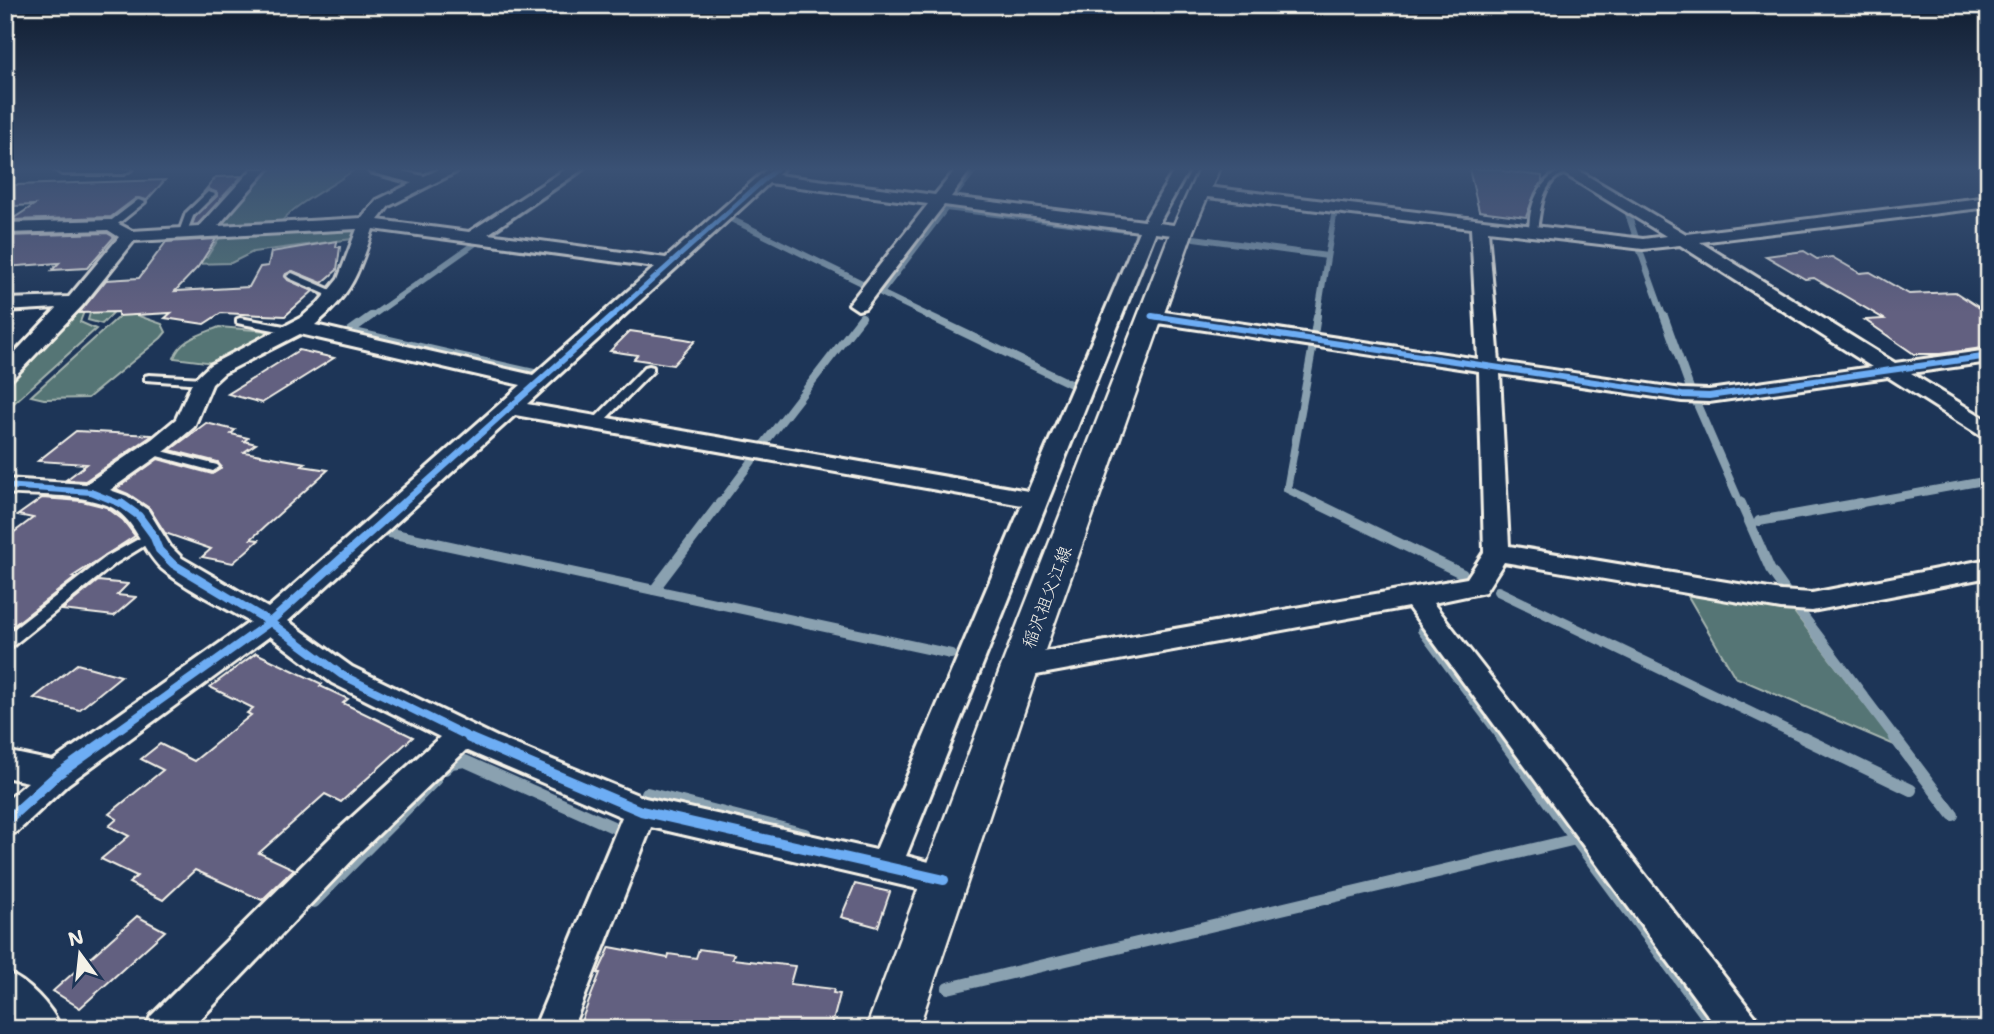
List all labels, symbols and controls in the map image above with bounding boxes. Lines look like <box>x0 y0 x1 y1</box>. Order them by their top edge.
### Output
street label: 稲沢祖父江線 <box>1016 542 1078 652</box>
north arrow <box>46 918 116 988</box>
text: N <box>65 924 86 952</box>

